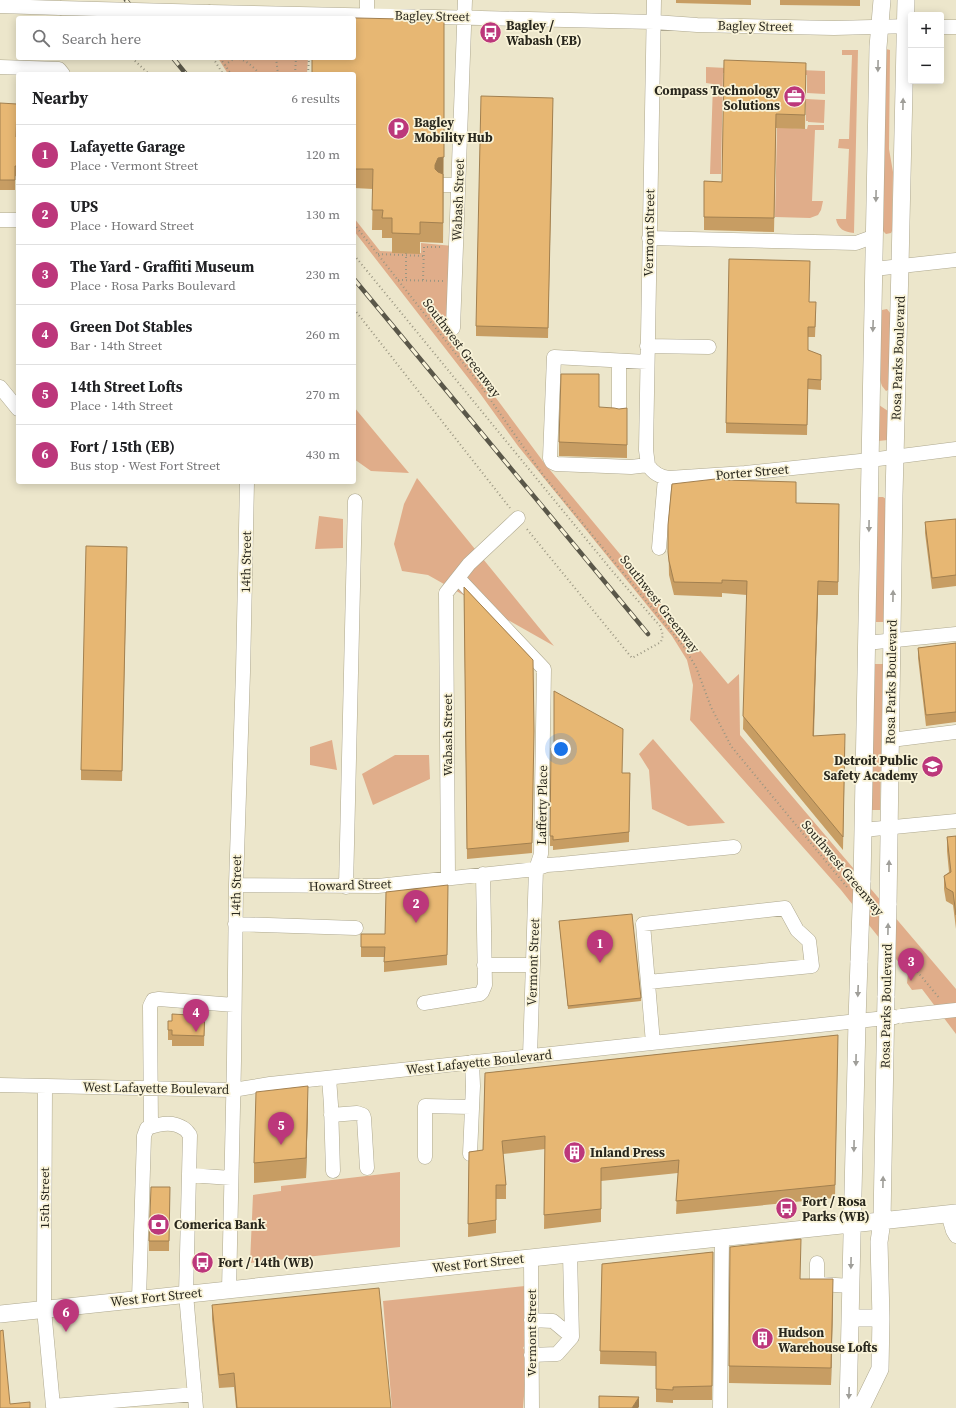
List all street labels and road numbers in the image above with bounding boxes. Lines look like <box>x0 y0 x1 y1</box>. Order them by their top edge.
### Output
street label: Bagley Street <box>394 7 470 25</box>
street label: Bagley Street <box>717 17 793 35</box>
street label: Wabash Street <box>448 158 468 241</box>
street label: Vermont Street <box>640 188 658 277</box>
street label: Southwest Greenway <box>419 295 505 401</box>
street label: Rosa Parks Boulevard <box>887 295 909 421</box>
street label: Porter Street <box>715 460 790 484</box>
street label: 14th Street <box>237 530 255 593</box>
street label: Southwest Greenway <box>616 552 704 657</box>
street label: Rosa Parks Boulevard <box>881 619 901 745</box>
street label: Wabash Street <box>439 693 456 776</box>
street label: Lafferty Place <box>533 764 551 845</box>
street label: Southwest Greenway <box>798 817 888 920</box>
street label: 14th Street <box>227 854 245 917</box>
street label: Howard Street <box>308 875 392 895</box>
street label: Vermont Street <box>523 917 543 1006</box>
street label: Rosa Parks Boulevard <box>876 943 896 1069</box>
street label: West Lafayette Boulevard <box>405 1046 553 1078</box>
street label: West Lafayette Boulevard <box>83 1078 230 1098</box>
street label: 15th Street <box>36 1166 53 1229</box>
street label: West Fort Street <box>431 1250 525 1276</box>
street label: West Fort Street <box>109 1284 203 1310</box>
street label: Vermont Street <box>523 1288 540 1377</box>

